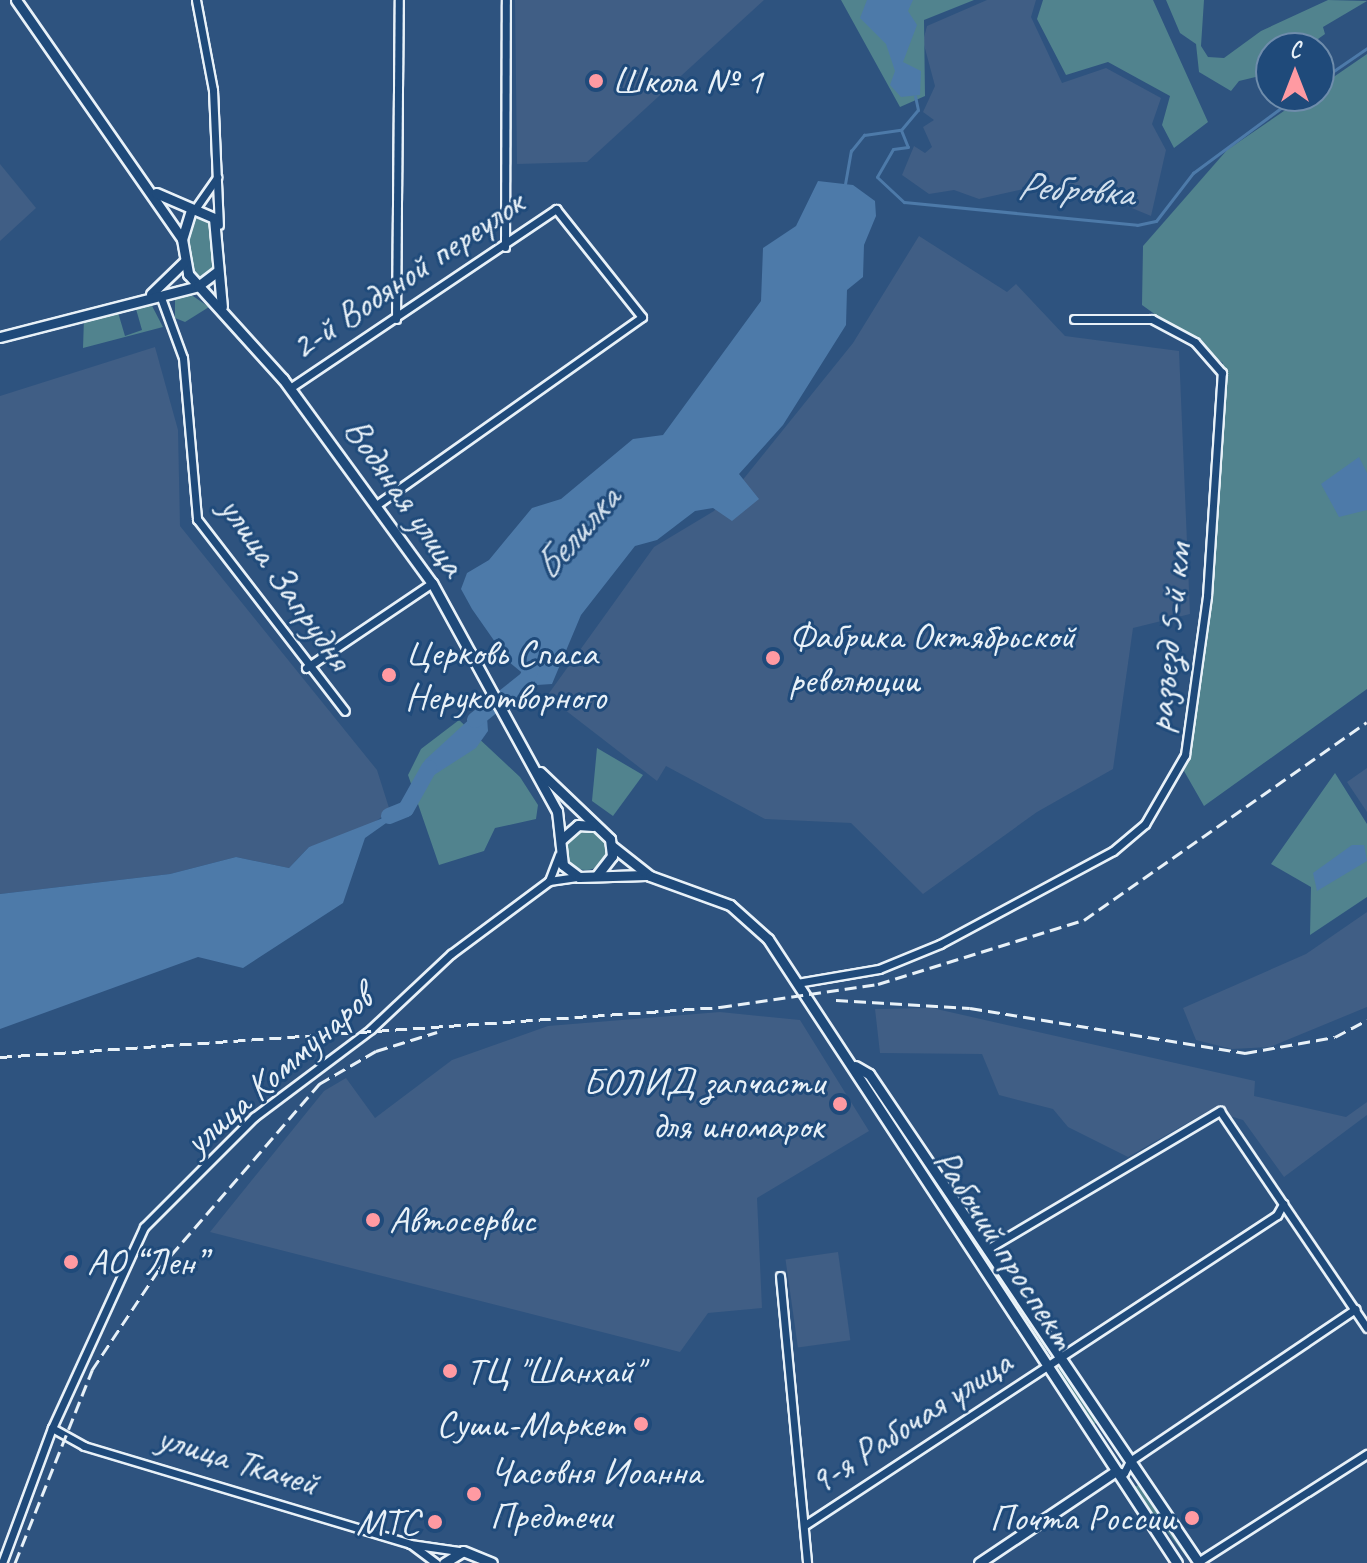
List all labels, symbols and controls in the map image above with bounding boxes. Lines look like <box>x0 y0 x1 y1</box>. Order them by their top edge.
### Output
north arrow <box>1255 32 1335 112</box>
text: С <box>1290 36 1300 64</box>
place label: Школа № 1 <box>612 58 763 104</box>
marker: Школа № 1 <box>587 72 605 90</box>
water label: Ребровка <box>1016 161 1134 217</box>
street label: 2-й Водяной переулок <box>282 180 532 370</box>
street label: Водяная улица <box>333 408 477 586</box>
water label: Белилка <box>522 476 630 590</box>
street label: улица Запрудня <box>209 487 363 679</box>
street label: разъезд 5-й км <box>1136 541 1202 735</box>
place label: Фабрика Октябрьской революции <box>789 613 1075 702</box>
place label: Церковь Спаса Нерукотворного <box>405 630 606 720</box>
marker: Фабрика Октябрьской революции <box>764 649 782 667</box>
marker: Церковь Спаса Нерукотворного <box>380 666 398 684</box>
street label: улица Коммунаров <box>173 975 383 1165</box>
place label: БОЛИД запчасти для иномарок <box>583 1059 824 1148</box>
marker: БОЛИД запчасти для иномарок <box>831 1095 849 1113</box>
street label: Рабочий проспект <box>923 1140 1087 1358</box>
place label: Автосервис <box>389 1197 536 1243</box>
marker: Автосервис <box>364 1211 382 1229</box>
place label: АО “Лен” <box>87 1239 205 1285</box>
marker: АО “Лен” <box>62 1253 80 1271</box>
street label: 9-я Рабочая улица <box>799 1339 1021 1505</box>
place label: ТЦ "Шанхай" <box>466 1348 643 1394</box>
marker: ТЦ "Шанхай" <box>441 1362 459 1380</box>
place label: Суши-Маркет <box>436 1401 625 1447</box>
street label: улица Ткачей <box>151 1414 325 1506</box>
marker: Суши-Маркет <box>632 1415 650 1433</box>
place label: Часовня Иоанна Предтечи <box>490 1449 701 1538</box>
marker: Часовня Иоанна Предтечи <box>465 1485 483 1503</box>
place label: Почта России <box>992 1495 1176 1541</box>
place label: МТС <box>356 1499 419 1545</box>
marker: Почта России <box>1183 1509 1201 1527</box>
marker: МТС <box>426 1513 444 1531</box>

